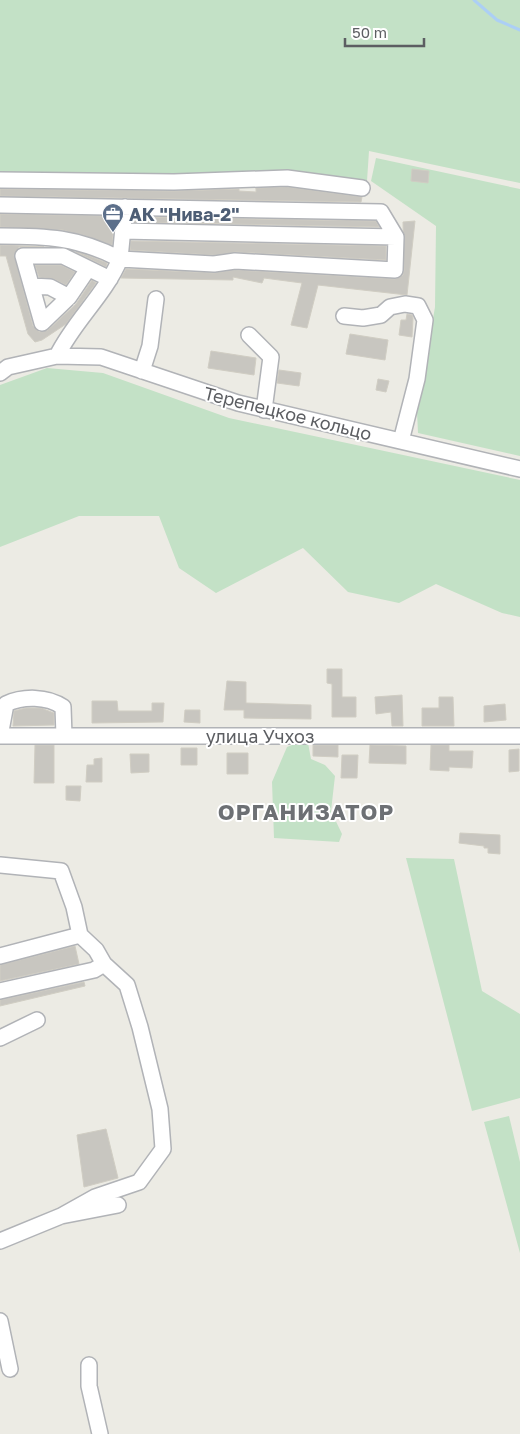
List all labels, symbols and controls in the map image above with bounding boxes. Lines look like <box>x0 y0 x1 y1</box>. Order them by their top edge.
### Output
scale bar <box>345 15 424 47</box>
text: 50 m <box>352 23 387 41</box>
office icon: АК "Нива-2" <box>101 202 125 233</box>
place label: АК "Нива-2" <box>129 203 239 225</box>
street label: Терепецкое кольцо <box>202 382 374 444</box>
street label: улица Учхоз <box>206 725 314 747</box>
district label: ОРГАНИЗАТОР <box>218 798 394 825</box>

